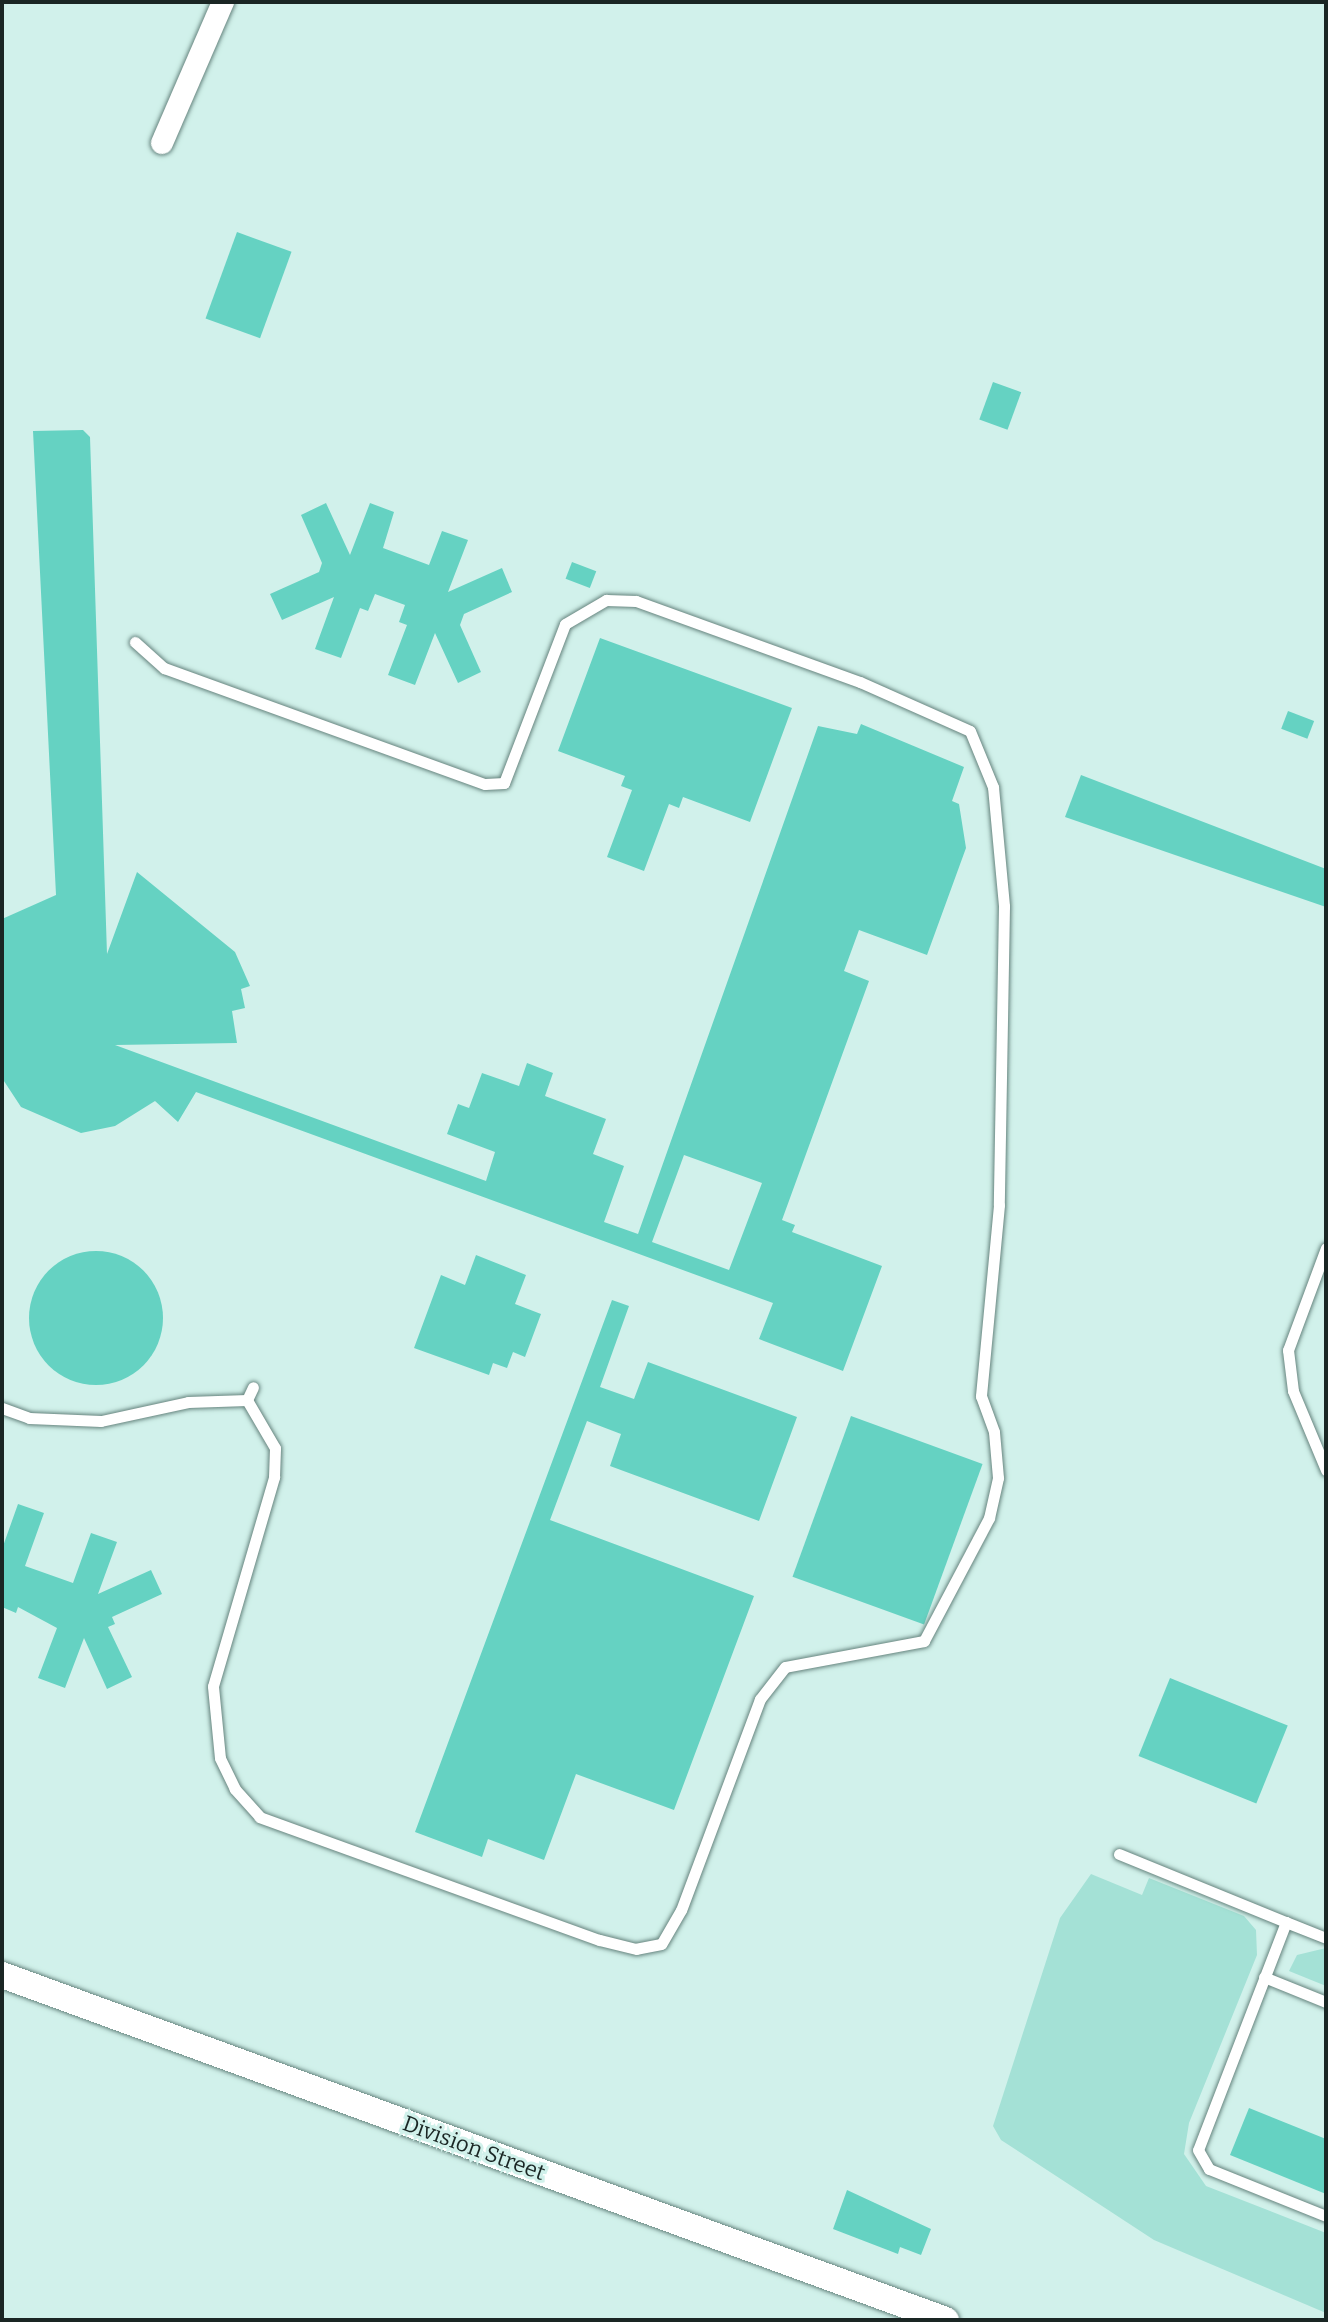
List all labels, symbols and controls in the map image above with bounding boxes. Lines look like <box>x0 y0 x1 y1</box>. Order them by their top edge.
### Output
street label: Division Street <box>399 2110 549 2186</box>

